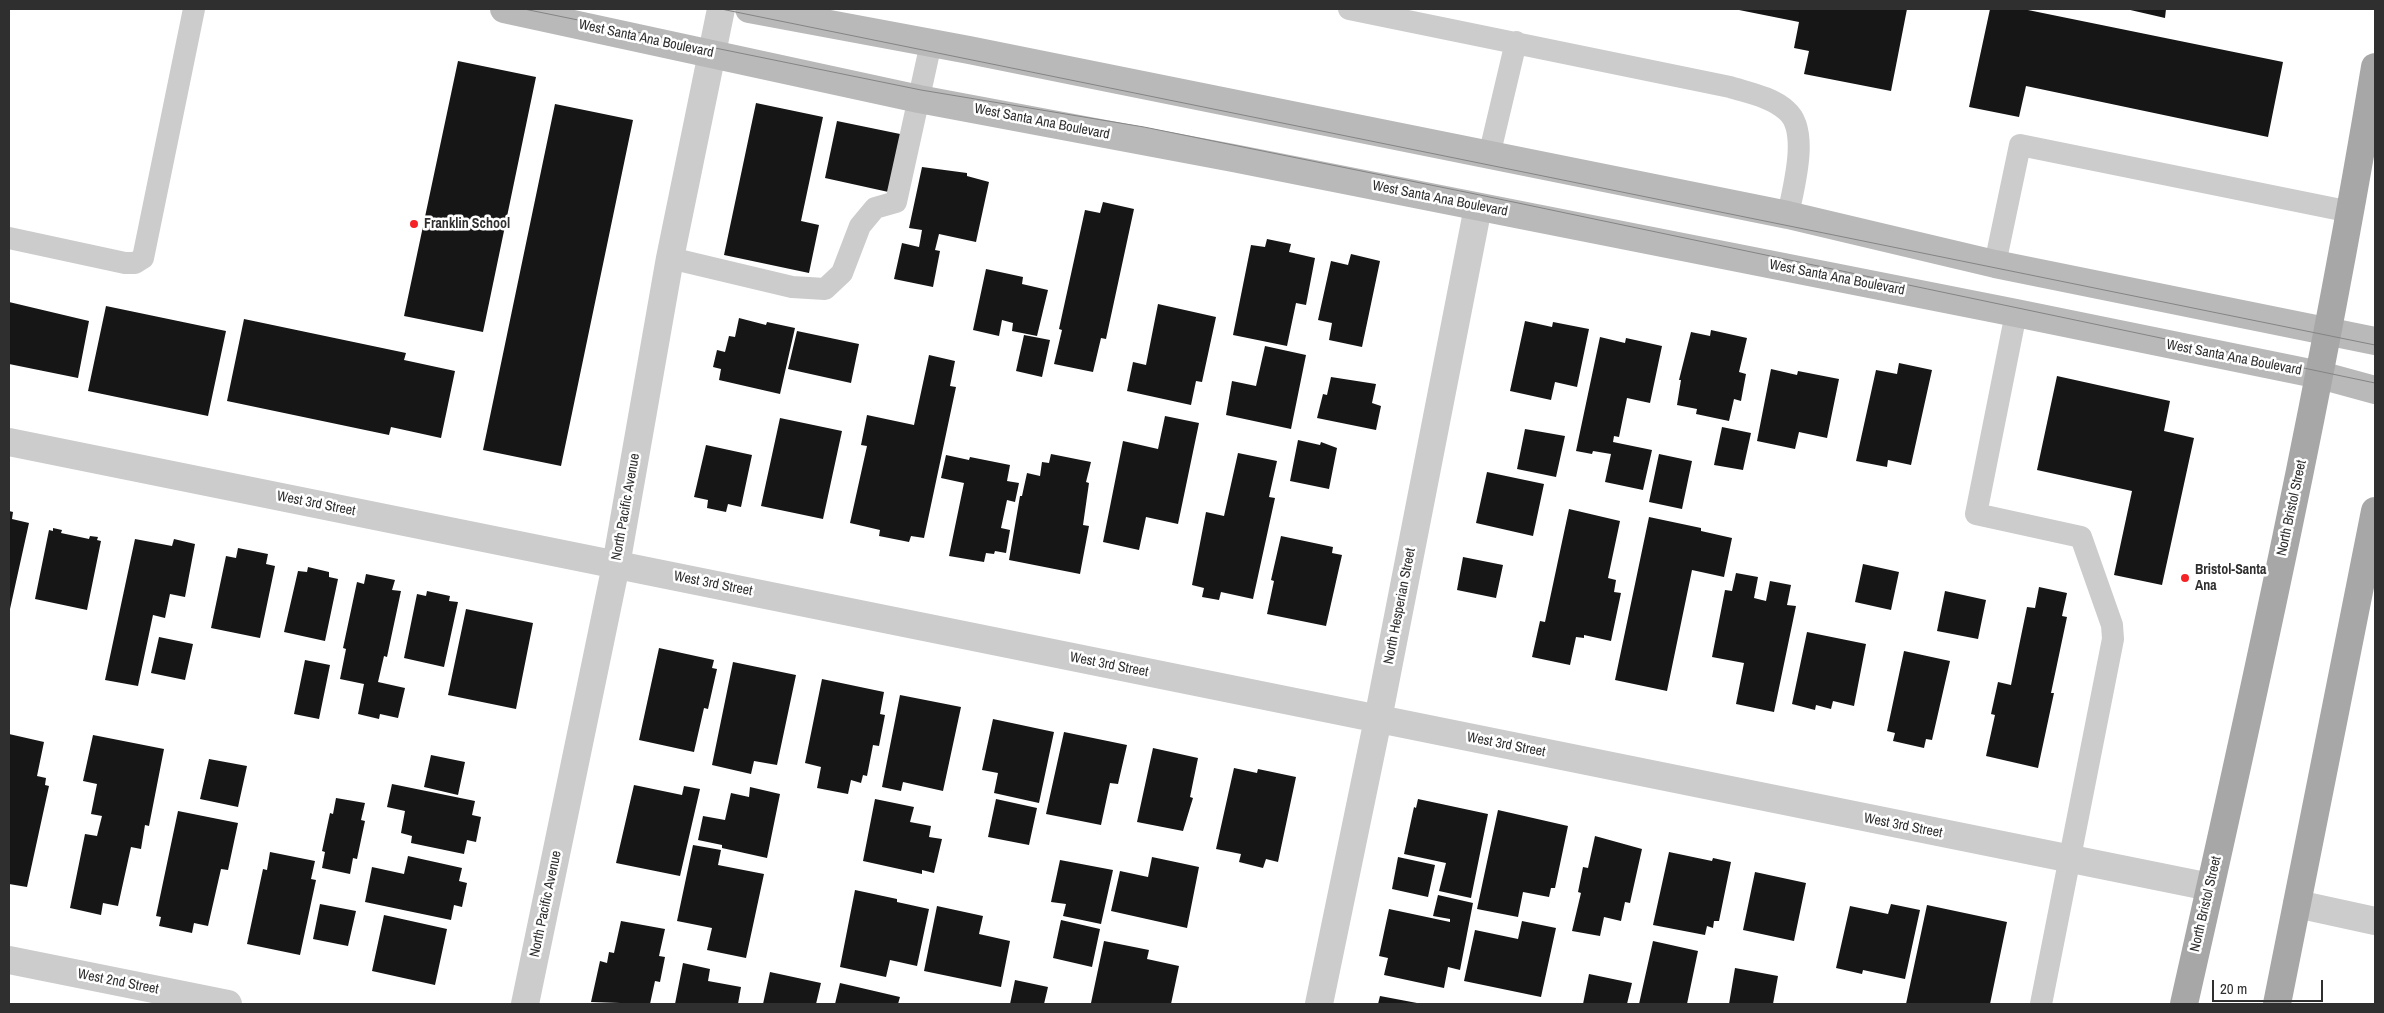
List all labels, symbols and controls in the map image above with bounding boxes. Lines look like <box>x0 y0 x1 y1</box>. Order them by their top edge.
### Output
street label: West Santa Ana Boulevard <box>577 16 715 62</box>
street label: West Santa Ana Boulevard <box>973 101 1111 143</box>
street label: West Santa Ana Boulevard <box>1371 178 1509 220</box>
place label: Franklin School <box>424 216 510 232</box>
marker: Franklin School <box>408 218 420 230</box>
street label: West Santa Ana Boulevard <box>1768 257 1906 299</box>
street label: West Santa Ana Boulevard <box>2165 337 2303 379</box>
street label: North Pacific Avenue <box>608 452 644 562</box>
street label: North Bristol Street <box>2274 459 2310 557</box>
street label: West 3rd Street <box>275 488 357 520</box>
street label: North Hesperian Street <box>1380 546 1420 666</box>
place label: Bristol-Santa Ana <box>2195 562 2266 594</box>
street label: West 3rd Street <box>672 568 754 600</box>
marker: Bristol-Santa Ana <box>2179 572 2191 584</box>
street label: West 3rd Street <box>1068 649 1150 681</box>
street label: West 3rd Street <box>1465 729 1547 761</box>
street label: West 3rd Street <box>1862 810 1944 842</box>
street label: North Pacific Avenue <box>527 849 565 959</box>
street label: North Bristol Street <box>2187 855 2225 953</box>
street label: West 2nd Street <box>76 966 160 998</box>
scale bar <box>2214 970 2325 1002</box>
text: 20 m <box>2220 978 2247 999</box>

